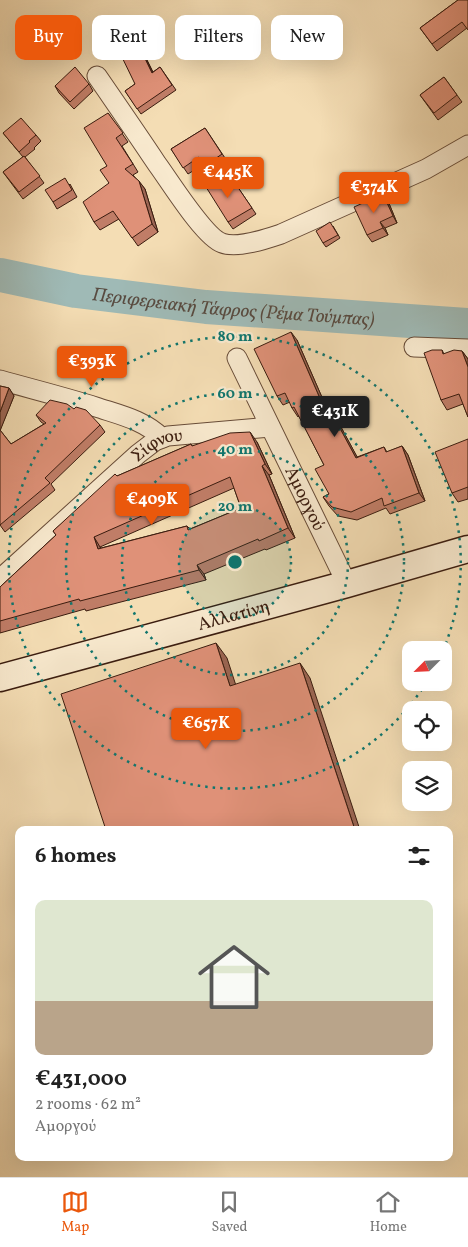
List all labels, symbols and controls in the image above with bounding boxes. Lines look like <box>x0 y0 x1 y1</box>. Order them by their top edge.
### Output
chip: Buy <box>15 15 82 60</box>
chip: Rent <box>92 15 165 60</box>
chip: Filters <box>175 15 261 60</box>
chip: New <box>271 15 343 60</box>
pin: €445K <box>193 156 263 199</box>
text: €445K <box>203 162 253 184</box>
pin: €374K <box>339 172 409 214</box>
text: €374K <box>350 177 398 199</box>
water label: Περιφερειακή Τάφρος (Ρέμα Τούμπας) <box>90 282 376 334</box>
text: 80 m <box>218 327 253 348</box>
pin: €393K <box>57 346 127 388</box>
text: €393K <box>68 351 116 373</box>
text: 60 m <box>218 384 253 405</box>
pin: €431K <box>300 396 370 438</box>
text: €431K <box>311 401 359 423</box>
street label: Σίφνου <box>126 424 184 469</box>
text: 40 m <box>217 440 253 461</box>
street label: Αμοργού <box>278 462 330 535</box>
pin: €409K <box>117 484 187 526</box>
text: €409K <box>126 489 178 511</box>
text: 20 m <box>218 497 253 518</box>
centre of rings <box>226 553 244 571</box>
street label: Αλλατίνη <box>195 594 273 638</box>
north arrow <box>402 641 452 691</box>
map controls <box>402 641 452 811</box>
button: locate <box>402 701 452 751</box>
pin: €657K <box>171 708 241 750</box>
text: €657K <box>182 713 230 735</box>
button: layers <box>402 761 452 811</box>
text: 6 homes <box>35 842 116 871</box>
icon: filters <box>405 842 433 870</box>
icon: home <box>189 932 279 1022</box>
text: €431,000 <box>35 1065 127 1094</box>
text: 2 rooms · 62 m² <box>35 1094 141 1116</box>
text: Αμοργού <box>35 1116 96 1138</box>
tab: Map <box>61 1188 89 1237</box>
tab: Saved <box>211 1188 248 1237</box>
tab: Home <box>370 1188 407 1237</box>

